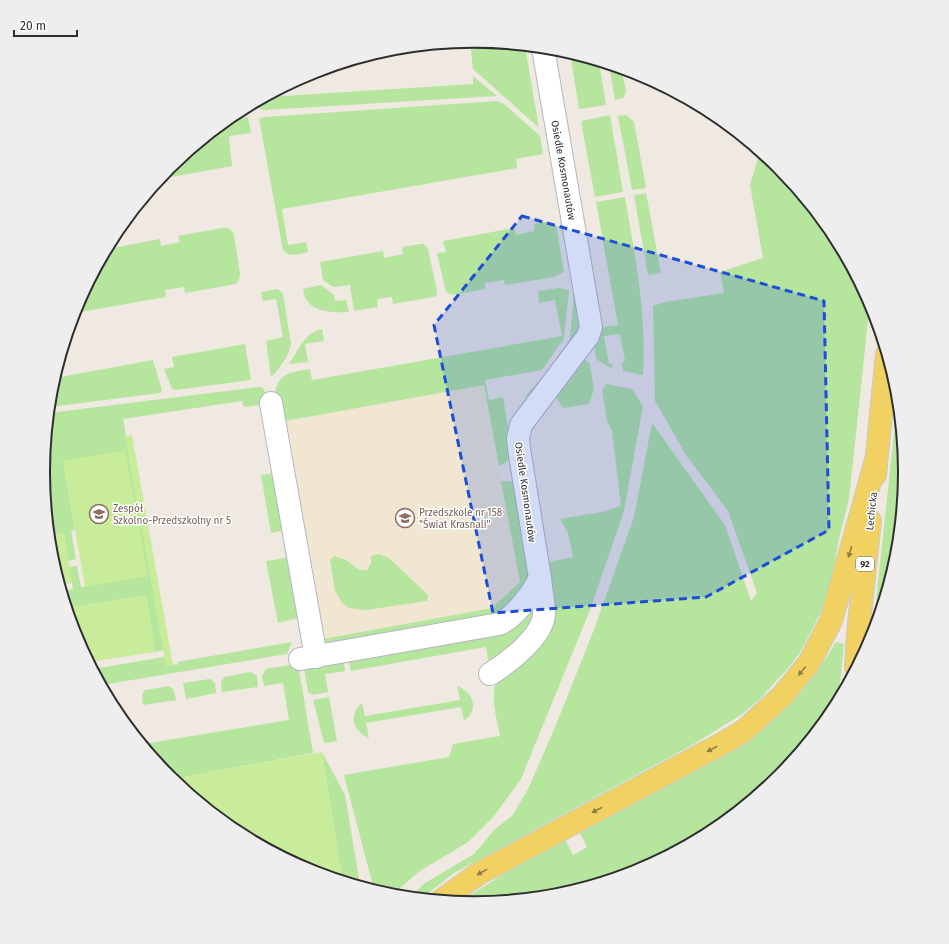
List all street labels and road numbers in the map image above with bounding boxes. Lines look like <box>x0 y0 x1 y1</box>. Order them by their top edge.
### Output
street label: Osiedle Kosmonautów <box>548 119 578 221</box>
street label: Osiedle Kosmonautów <box>512 441 538 543</box>
street label: Lechicka <box>864 491 880 531</box>
road number: 92 <box>856 557 874 571</box>

